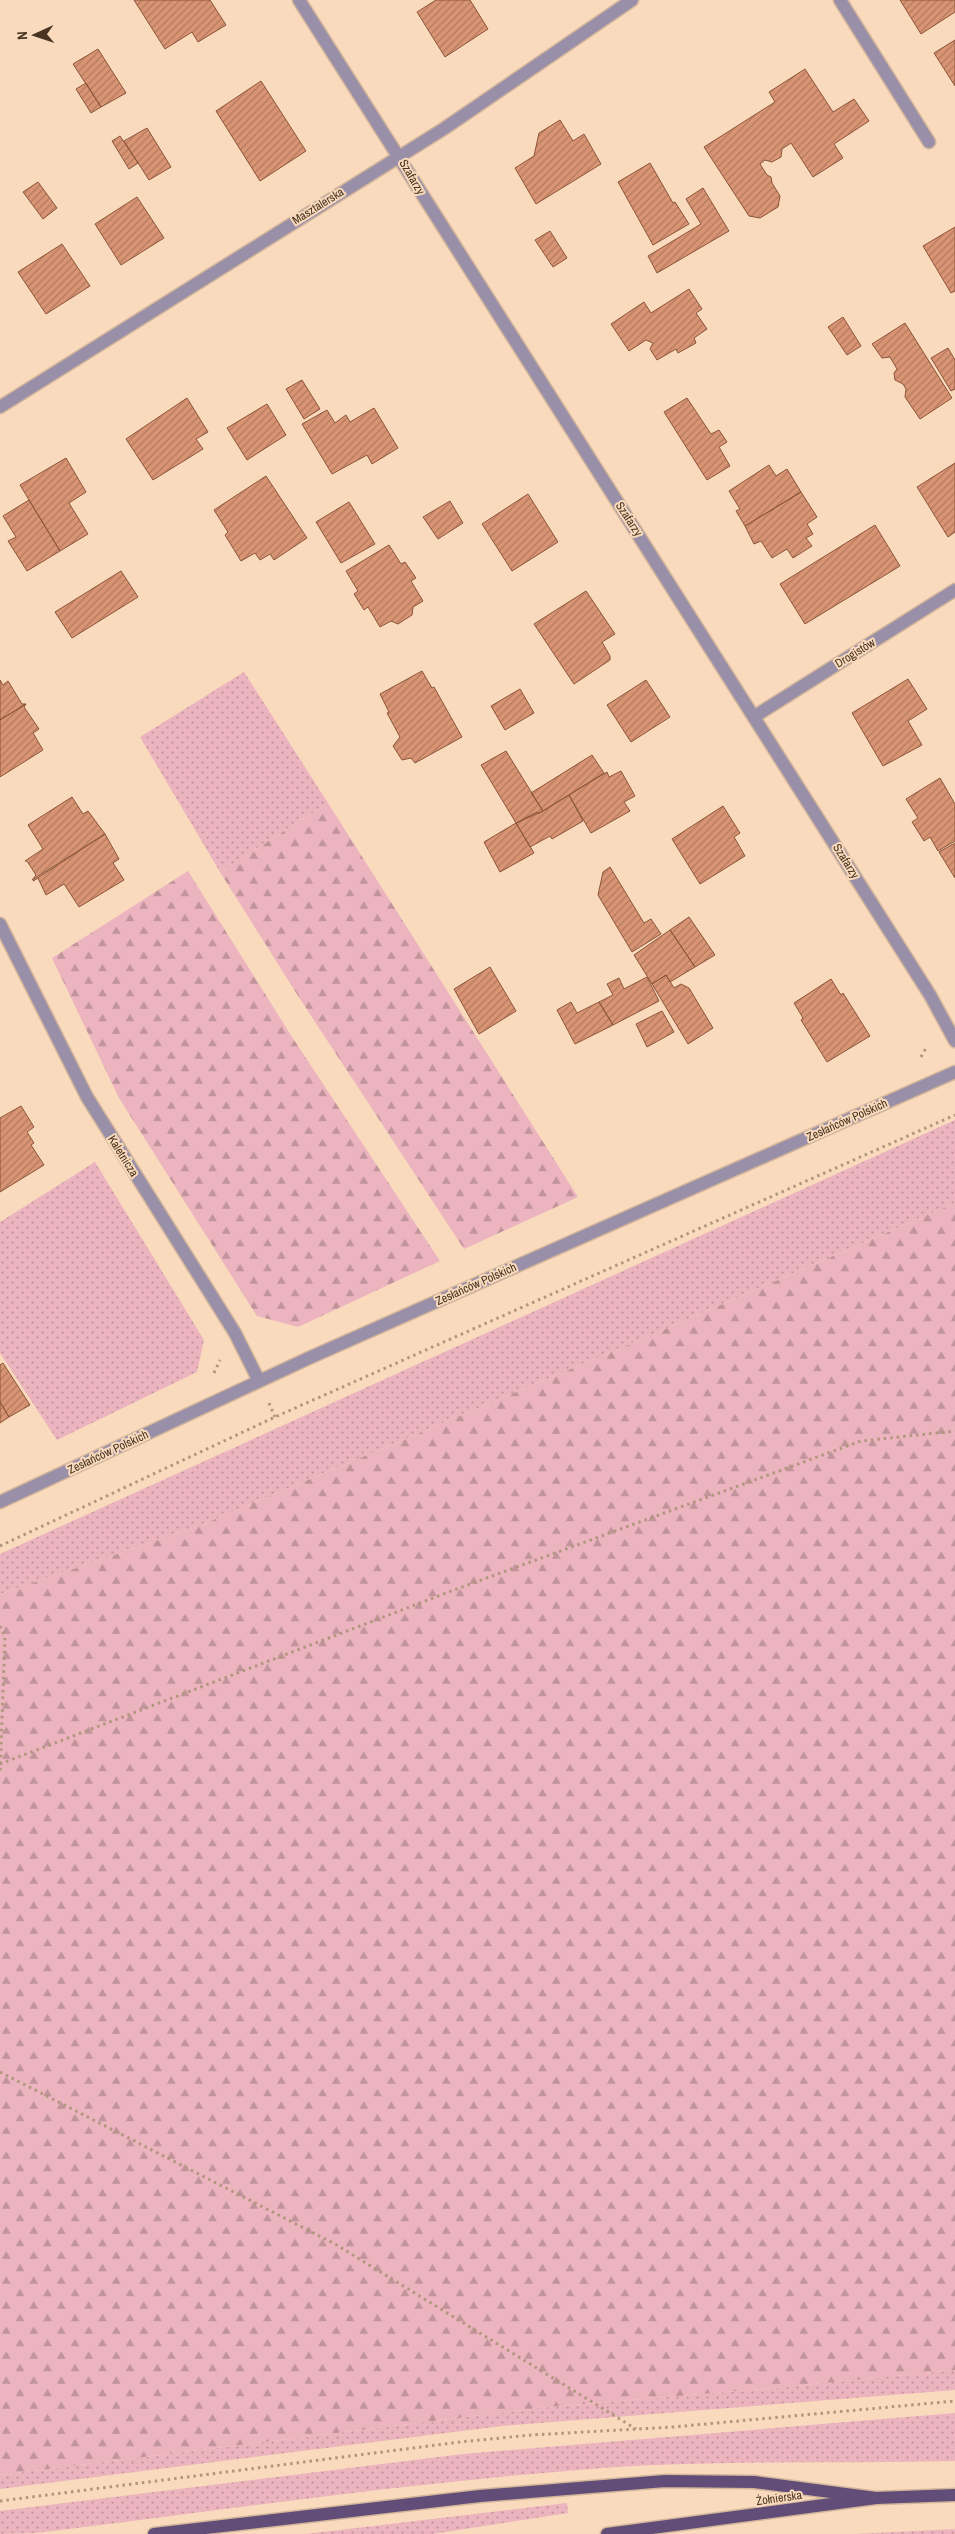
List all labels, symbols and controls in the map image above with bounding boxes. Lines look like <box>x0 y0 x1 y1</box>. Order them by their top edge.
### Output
north arrow <box>10 10 60 60</box>
text: N <box>13 31 31 40</box>
street label: Szafarzy <box>396 156 429 198</box>
street label: Masztalerska <box>289 184 347 228</box>
street label: Szafarzy <box>612 499 646 539</box>
street label: Drogistów <box>832 634 879 672</box>
street label: Szafarzy <box>829 841 863 882</box>
street label: Zesłańców Polskich <box>804 1095 890 1145</box>
street label: Kaletnicza <box>104 1132 142 1180</box>
street label: Zesłańców Polskich <box>433 1259 519 1309</box>
street label: Zesłańców Polskich <box>65 1426 151 1478</box>
street label: Żołnierska <box>755 2487 803 2509</box>

